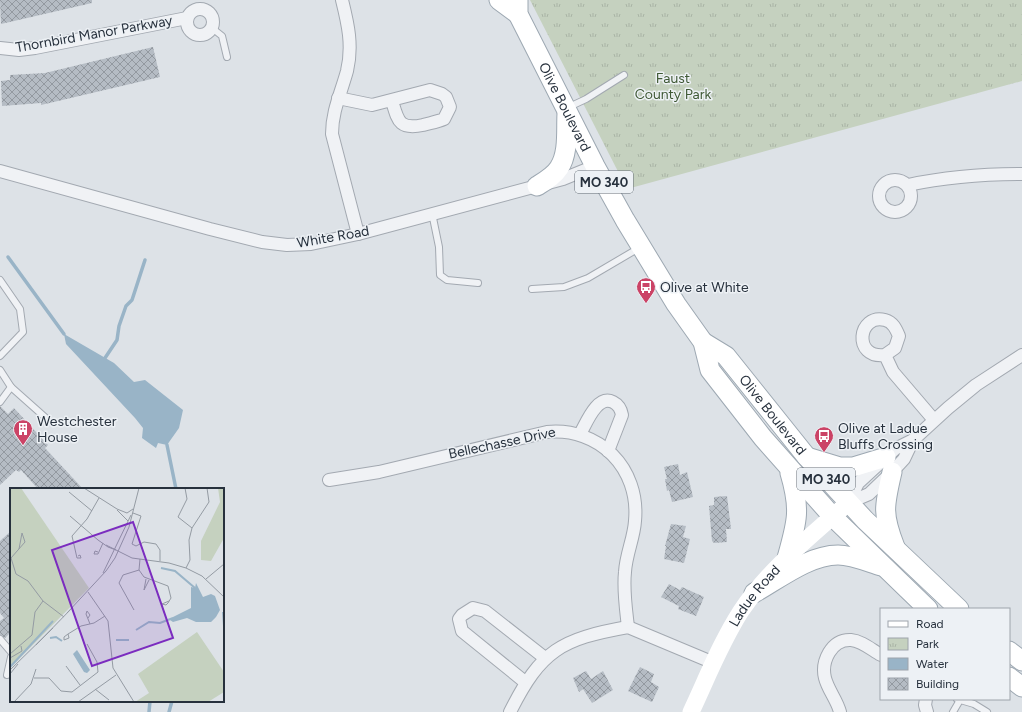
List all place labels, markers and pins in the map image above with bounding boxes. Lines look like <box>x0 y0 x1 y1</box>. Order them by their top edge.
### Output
bus stop icon: Olive at White <box>635 276 657 304</box>
place label: Olive at White <box>660 279 749 296</box>
place label: Westchester House <box>37 413 117 446</box>
building icon: Westchester House <box>12 418 34 446</box>
place label: Olive at Ladue Bluffs Crossing <box>838 420 933 453</box>
bus stop icon: Olive at Ladue Bluffs Crossing <box>813 425 835 453</box>

